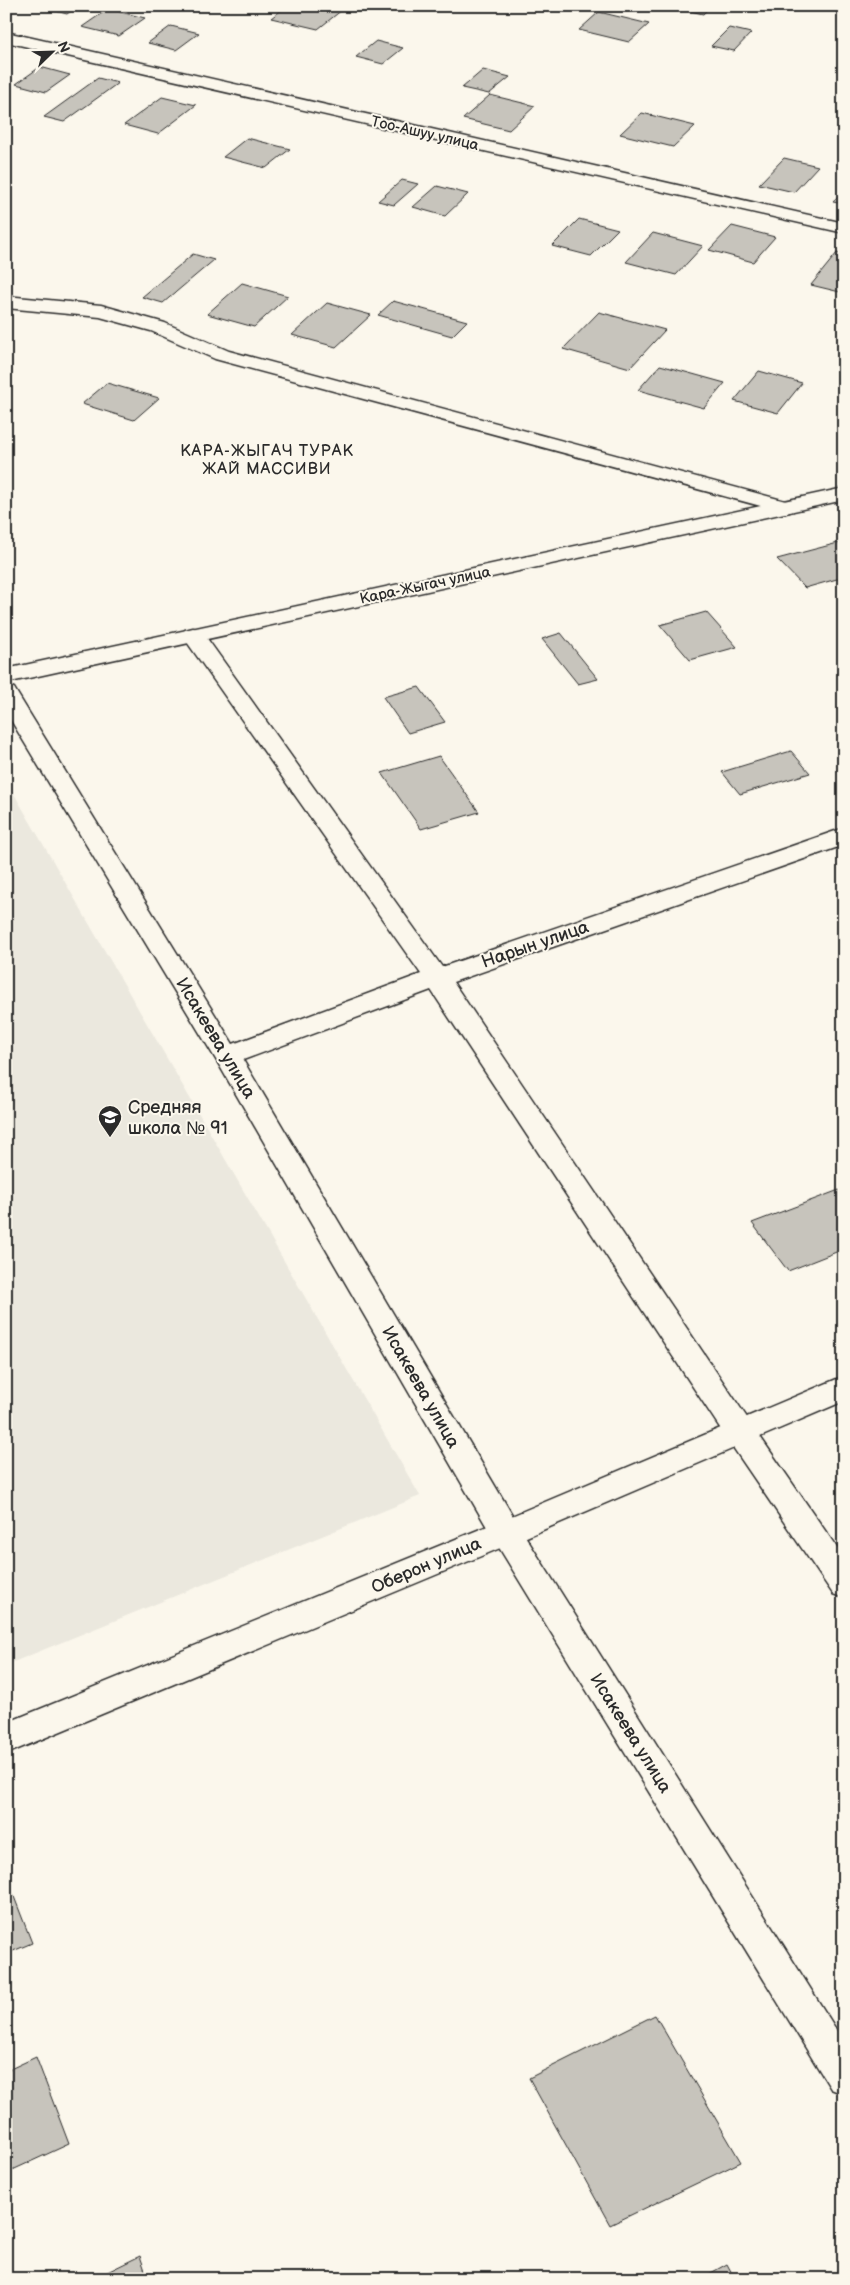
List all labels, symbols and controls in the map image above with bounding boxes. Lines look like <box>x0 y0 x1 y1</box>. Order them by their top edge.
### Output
north arrow <box>28 28 78 78</box>
text: N <box>54 39 73 55</box>
street label: Тоо-Ашуу улица <box>369 112 481 155</box>
district label: КАРА-ЖЫГАЧ ТУРАК ЖАЙ МАССИВИ <box>180 442 354 479</box>
street label: Кара-Жыгач улица <box>358 562 492 609</box>
street label: Нарын улица <box>479 916 592 973</box>
street label: Исакеева улица <box>171 974 260 1103</box>
place label: Средняя школа № 91 <box>128 1097 228 1139</box>
school or university icon: Средняя школа № 91 <box>97 1104 123 1138</box>
street label: Исакеева улица <box>377 1323 464 1452</box>
street label: Оберон улица <box>368 1533 485 1598</box>
street label: Исакеева улица <box>585 1670 676 1797</box>

